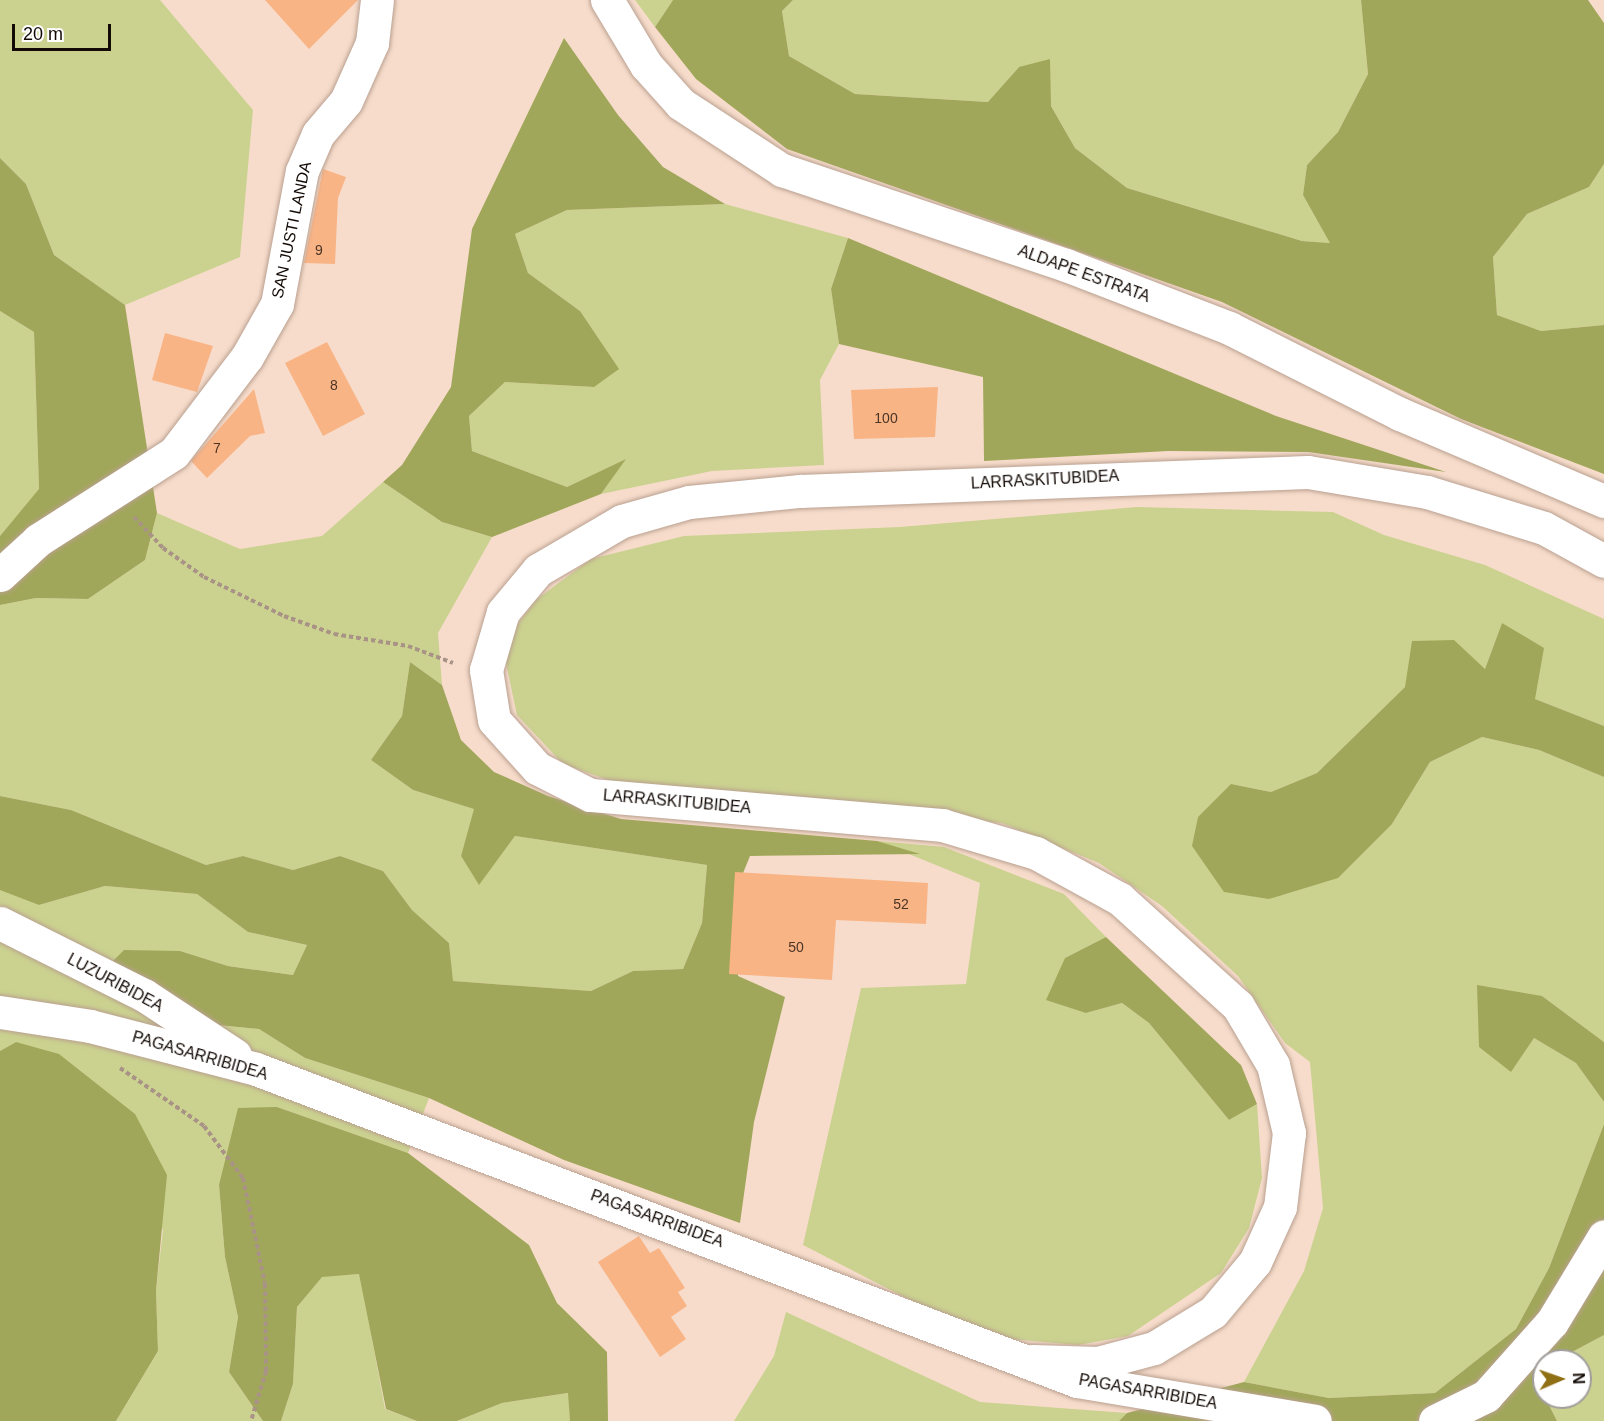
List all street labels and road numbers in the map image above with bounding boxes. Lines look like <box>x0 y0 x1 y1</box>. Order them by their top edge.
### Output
street label: SAN JUSTI LANDA <box>268 160 316 300</box>
street label: ALDAPE ESTRATA <box>1015 241 1153 307</box>
street label: LARRASKITUBIDEA <box>970 467 1120 493</box>
street label: LARRASKITUBIDEA <box>602 786 752 818</box>
street label: LUZURIBIDEA <box>64 950 166 1016</box>
street label: PAGASARRIBIDEA <box>130 1027 270 1085</box>
street label: PAGASARRIBIDEA <box>588 1186 726 1252</box>
street label: PAGASARRIBIDEA <box>1077 1370 1219 1414</box>

